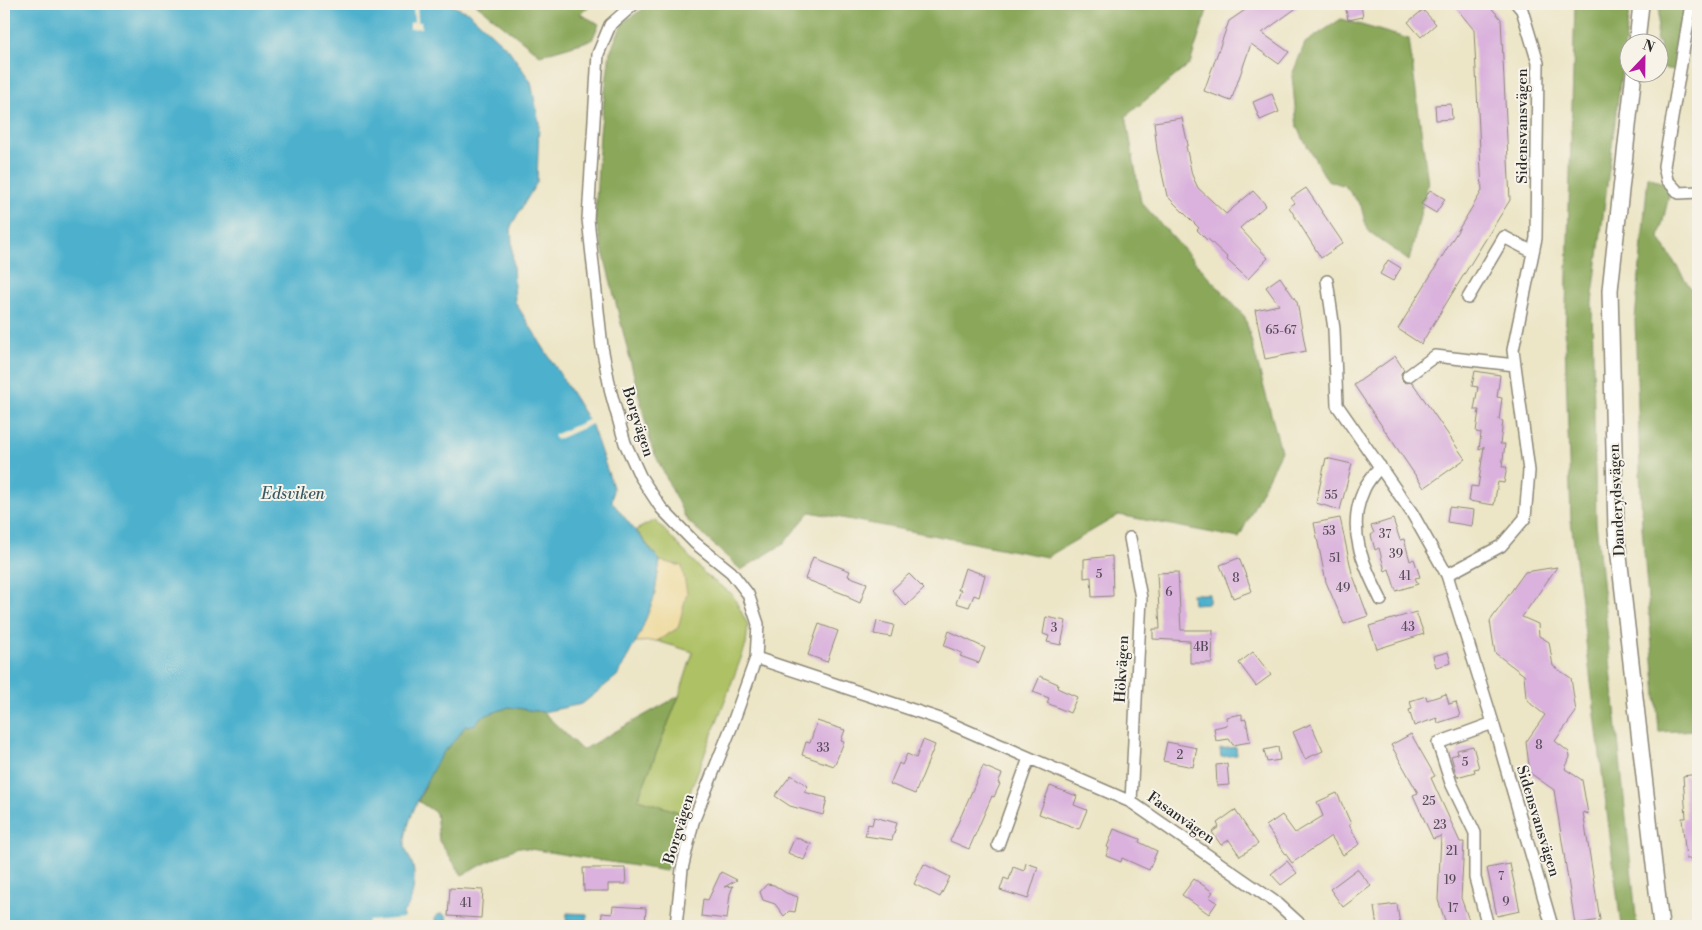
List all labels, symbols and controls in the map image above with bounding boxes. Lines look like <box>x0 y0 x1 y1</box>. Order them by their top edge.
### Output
north arrow <box>1620 32 1670 82</box>
text: N <box>1640 36 1657 57</box>
street label: Sidensvansvägen <box>1513 68 1532 184</box>
house number: 65-67 <box>1265 323 1297 338</box>
street label: Borgvägen <box>617 384 658 459</box>
street label: Danderydsvägen <box>1605 443 1629 557</box>
water label: Edsviken <box>260 484 326 504</box>
house number: 55 <box>1324 488 1338 503</box>
house number: 53 <box>1322 524 1336 539</box>
house number: 37 <box>1379 527 1391 542</box>
house number: 39 <box>1389 547 1403 562</box>
house number: 51 <box>1329 551 1342 566</box>
house number: 5 <box>1096 567 1103 582</box>
house number: 41 <box>1399 569 1412 584</box>
house number: 8 <box>1232 571 1240 586</box>
house number: 49 <box>1336 581 1350 596</box>
house number: 6 <box>1165 585 1173 600</box>
house number: 43 <box>1401 620 1415 635</box>
house number: 3 <box>1051 621 1058 636</box>
street label: Hökvägen <box>1111 635 1133 703</box>
house number: 4B <box>1193 640 1209 655</box>
house number: 8 <box>1535 738 1543 753</box>
house number: 33 <box>816 741 830 756</box>
house number: 2 <box>1177 748 1184 763</box>
house number: 5 <box>1462 755 1469 770</box>
street label: Sidensvansvägen <box>1512 763 1564 879</box>
street label: Fasanvägen <box>1143 788 1219 848</box>
street label: Borgvägen <box>659 792 699 867</box>
house number: 25 <box>1422 794 1436 809</box>
house number: 23 <box>1433 818 1447 833</box>
house number: 21 <box>1446 844 1459 859</box>
house number: 7 <box>1498 869 1504 884</box>
house number: 19 <box>1444 873 1456 888</box>
house number: 9 <box>1502 895 1510 910</box>
house number: 41 <box>460 896 473 911</box>
house number: 17 <box>1448 901 1458 916</box>

